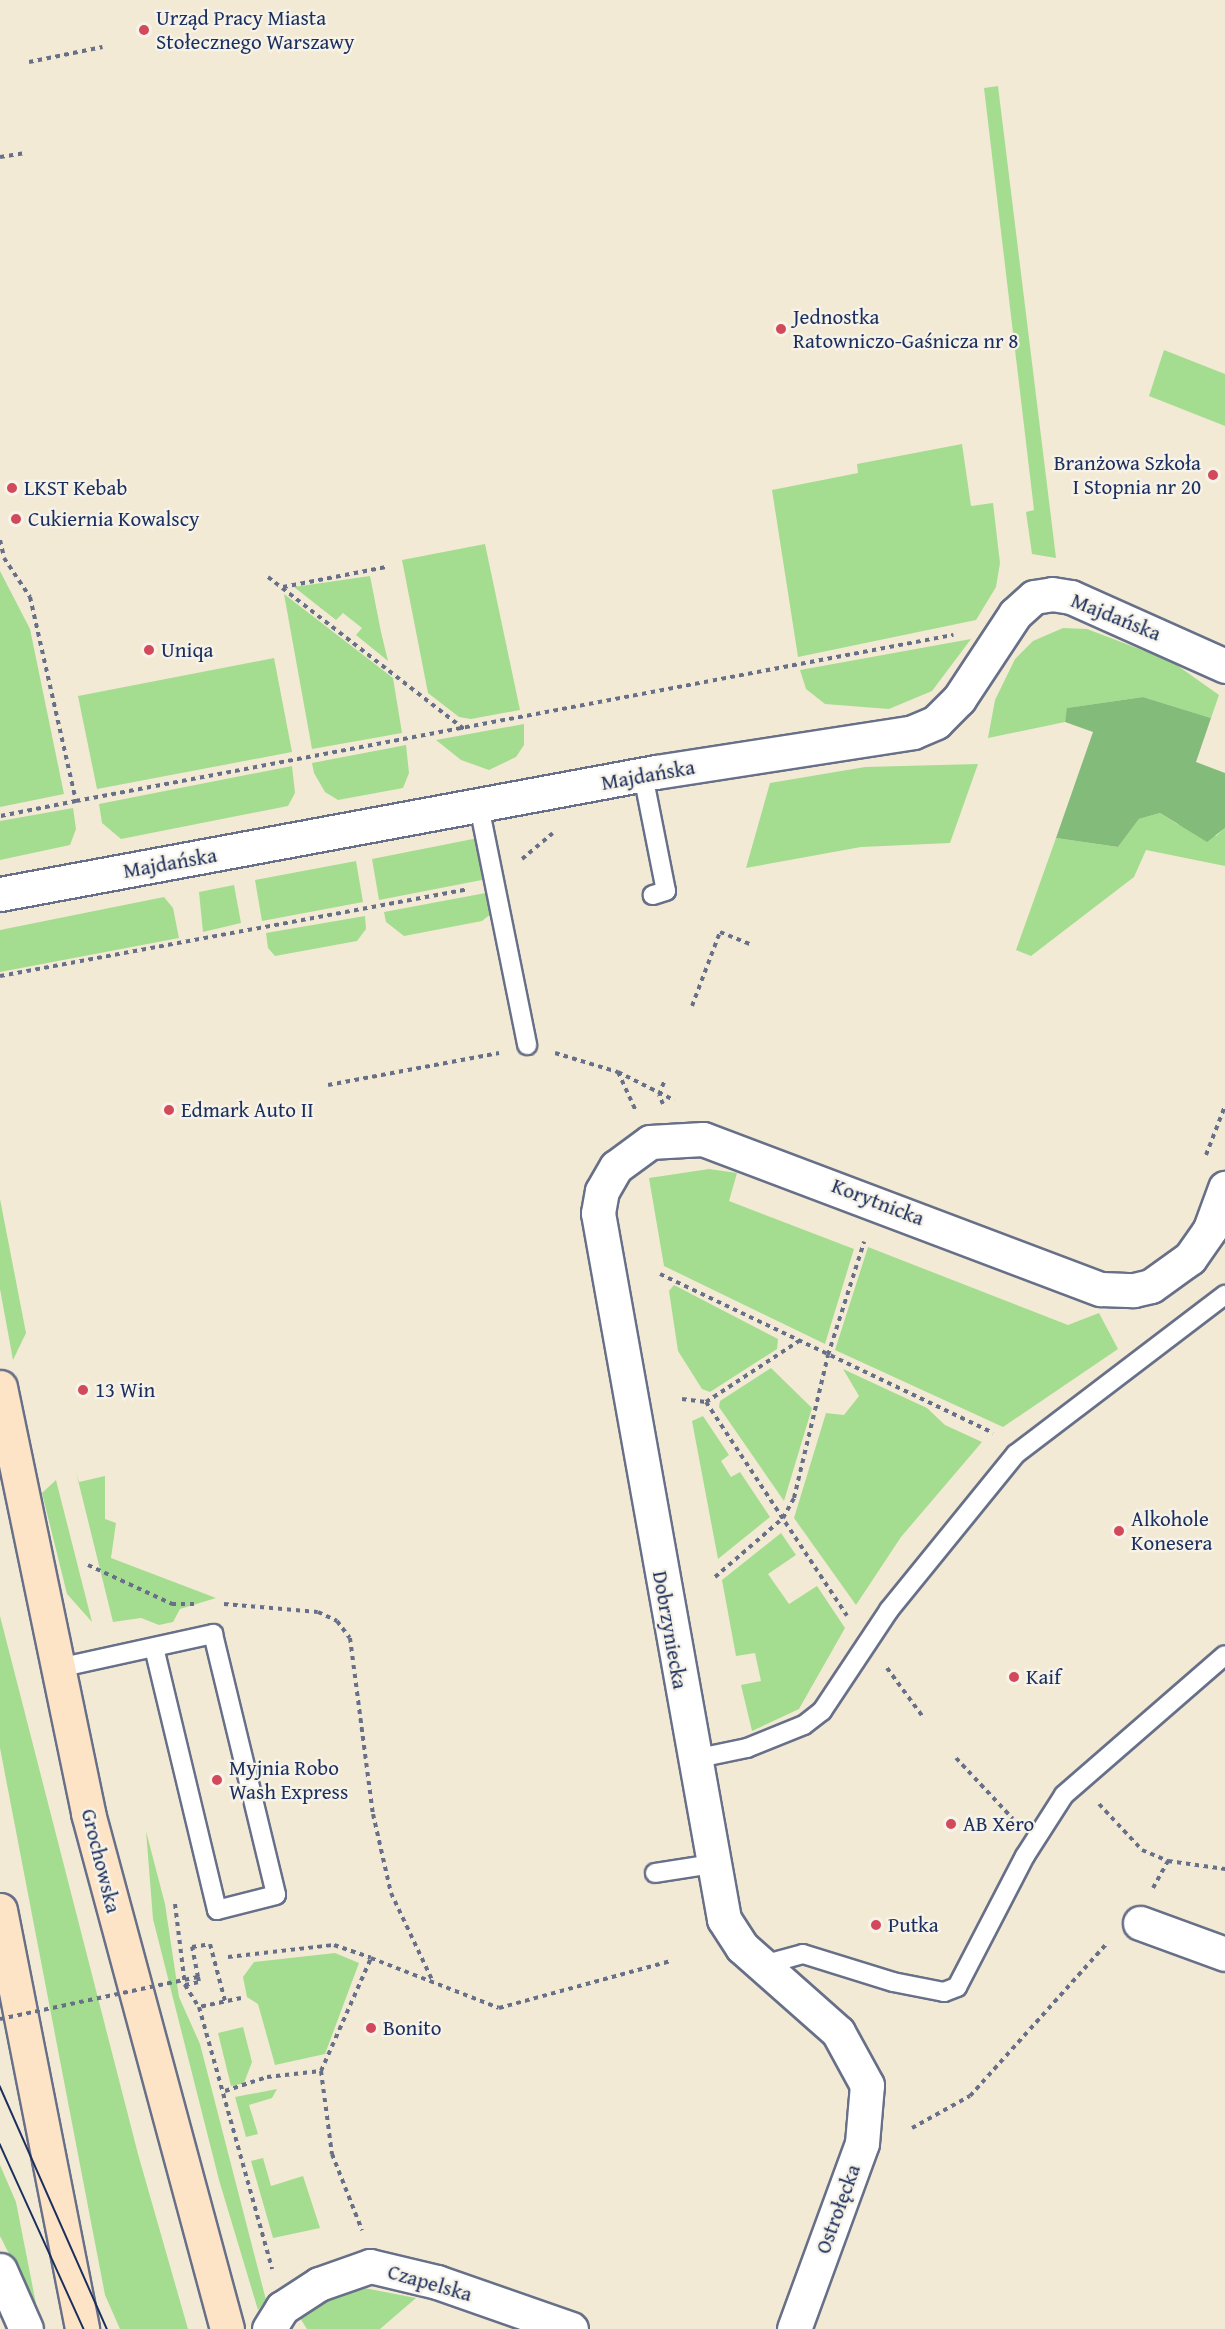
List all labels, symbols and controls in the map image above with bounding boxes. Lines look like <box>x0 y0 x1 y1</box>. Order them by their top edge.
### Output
place label: Urząd Pracy Miasta Stołecznego Warszawy <box>156 5 354 55</box>
marker: Urząd Pracy Miasta Stołecznego Warszawy <box>137 23 151 37</box>
place label: Jednostka Ratowniczo-Gaśnicza nr 8 <box>793 304 1018 354</box>
marker: Jednostka Ratowniczo-Gaśnicza nr 8 <box>774 322 788 336</box>
place label: Branżowa Szkoła I Stopnia nr 20 <box>1054 450 1201 500</box>
marker: Branżowa Szkoła I Stopnia nr 20 <box>1206 468 1220 482</box>
place label: LKST Kebab <box>24 475 127 501</box>
marker: LKST Kebab <box>5 481 19 495</box>
place label: Cukiernia Kowalscy <box>28 506 199 532</box>
marker: Cukiernia Kowalscy <box>9 512 23 526</box>
street label: Majdańska <box>1067 588 1165 646</box>
place label: Uniqa <box>161 637 213 663</box>
marker: Uniqa <box>142 643 156 657</box>
street label: Majdańska <box>599 754 697 796</box>
street label: Majdańska <box>121 842 219 884</box>
place label: Edmark Auto II <box>181 1097 314 1123</box>
marker: Edmark Auto II <box>162 1103 176 1117</box>
street label: Korytnicka <box>828 1173 928 1231</box>
place label: 13 Win <box>95 1377 155 1403</box>
marker: 13 Win <box>76 1383 90 1397</box>
place label: Alkohole Konesera <box>1131 1506 1212 1556</box>
marker: Alkohole Konesera <box>1112 1524 1126 1538</box>
street label: Dobrzyniecka <box>647 1569 693 1691</box>
place label: Kaif <box>1026 1664 1061 1690</box>
marker: Kaif <box>1007 1670 1021 1684</box>
place label: Myjnia Robo Wash Express <box>229 1755 348 1805</box>
marker: Myjnia Robo Wash Express <box>210 1773 224 1787</box>
street label: Grochowska <box>76 1806 126 1916</box>
place label: AB Xero <box>963 1811 1034 1837</box>
marker: AB Xero <box>944 1817 958 1831</box>
place label: Putka <box>888 1912 939 1938</box>
marker: Putka <box>869 1918 883 1932</box>
place label: Bonito <box>383 2015 441 2041</box>
marker: Bonito <box>364 2021 378 2035</box>
street label: Ostrołęcka <box>810 2161 866 2257</box>
street label: Czapelska <box>385 2259 475 2307</box>

